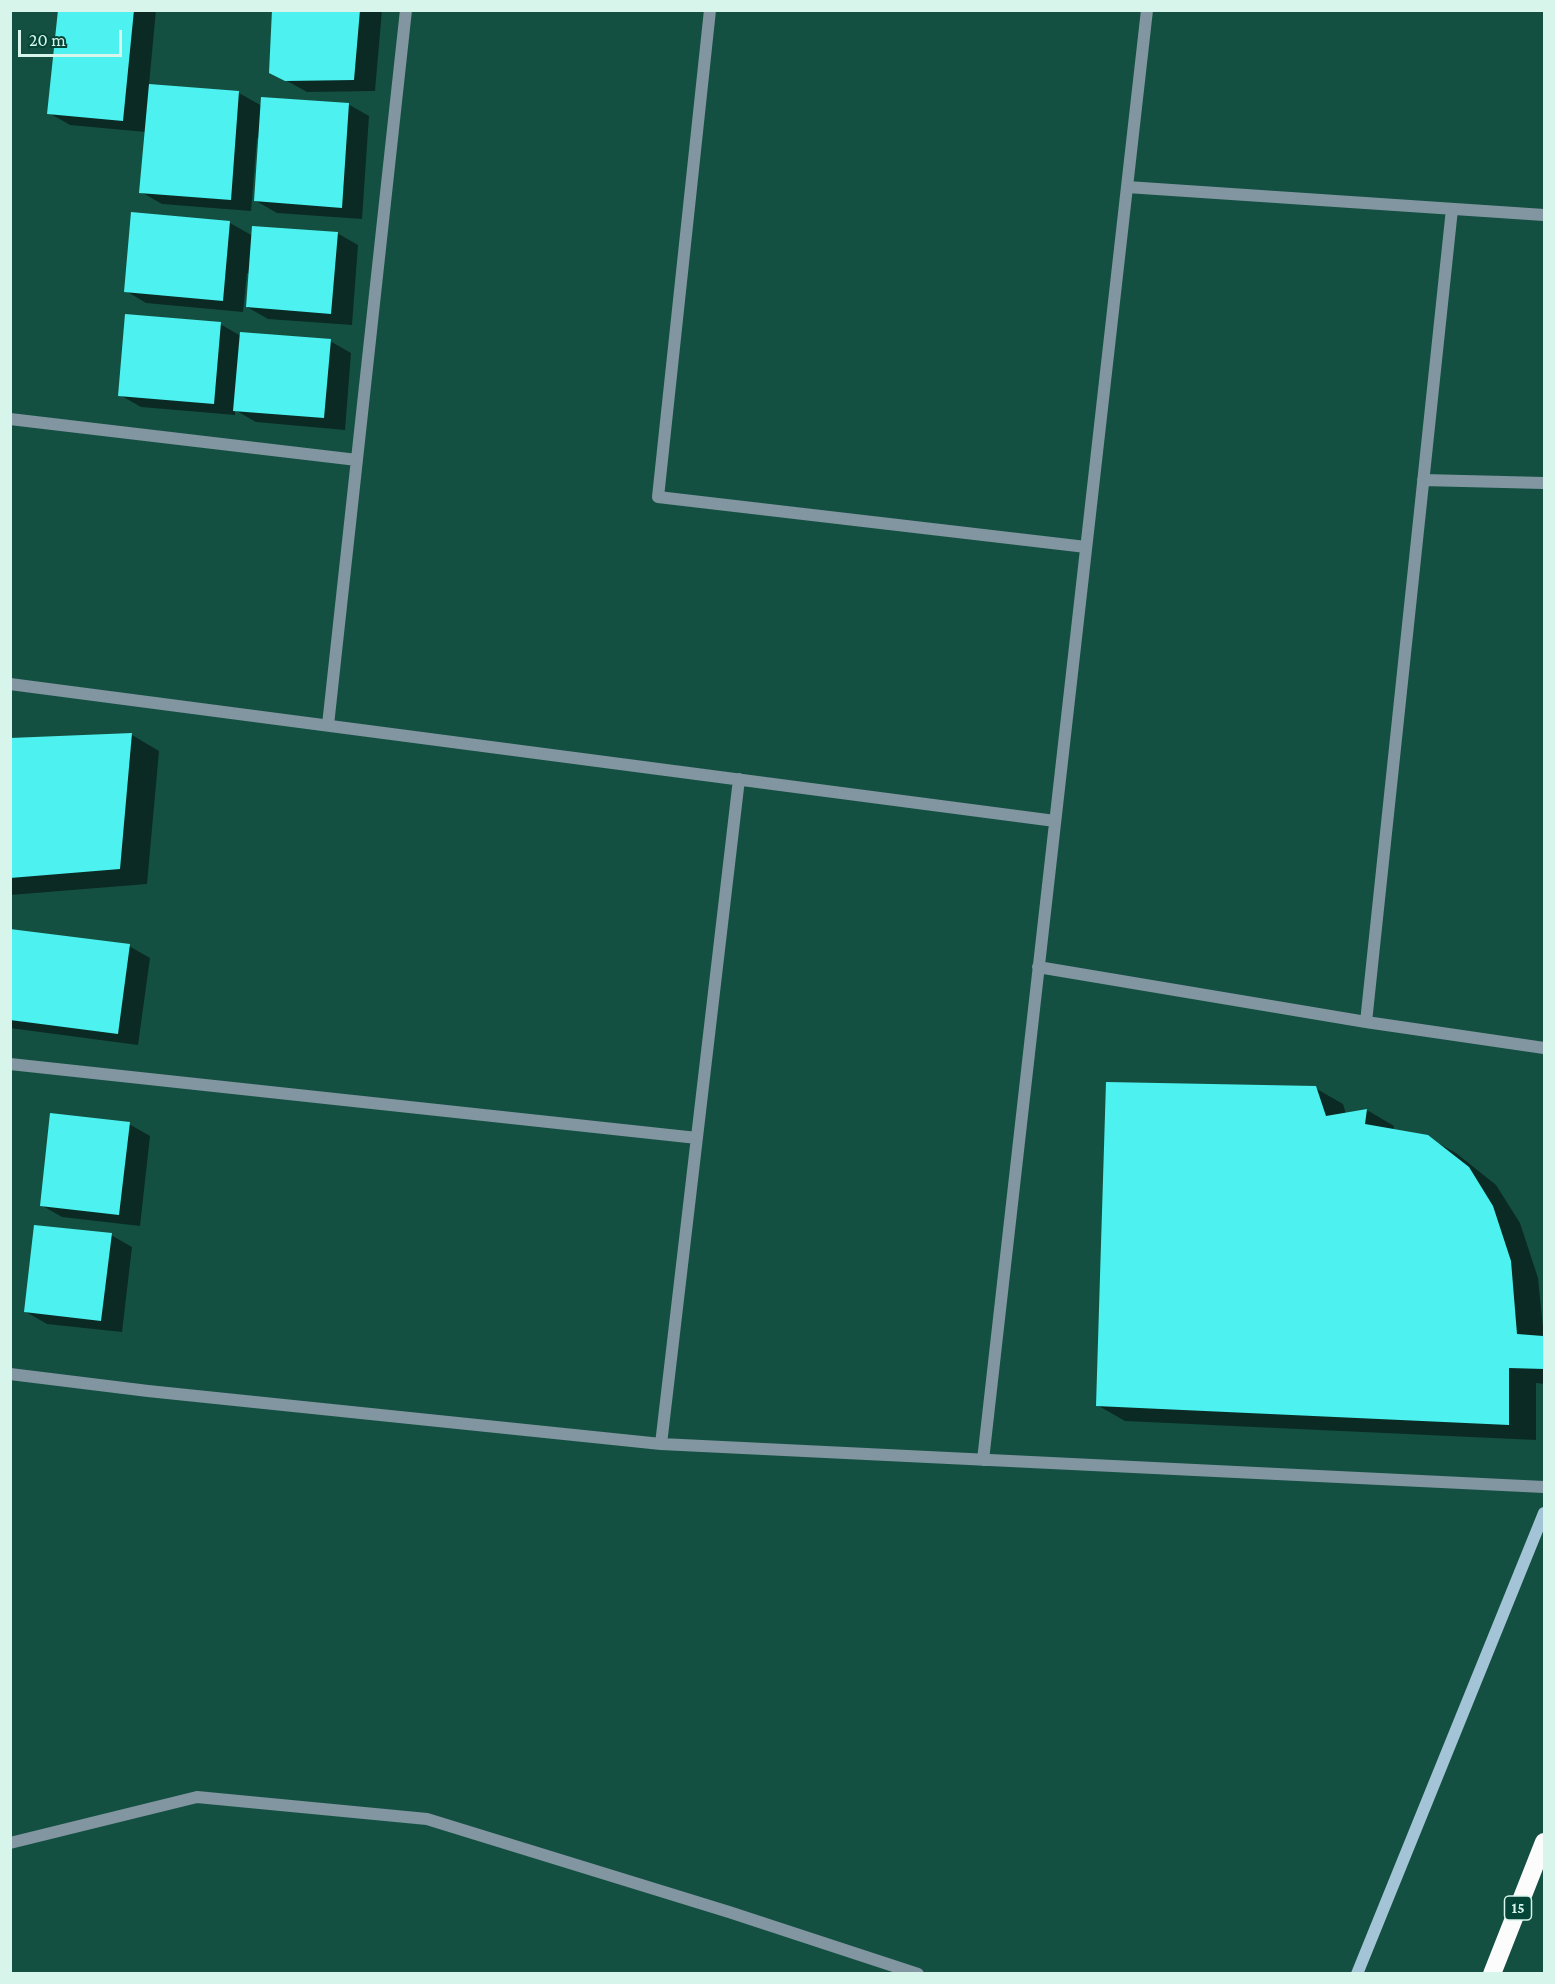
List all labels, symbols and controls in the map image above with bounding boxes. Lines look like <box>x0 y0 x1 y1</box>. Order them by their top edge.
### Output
scale bar <box>21 18 124 56</box>
text: 20 m <box>29 30 66 50</box>
road number: 15 <box>1504 1896 1532 1920</box>

